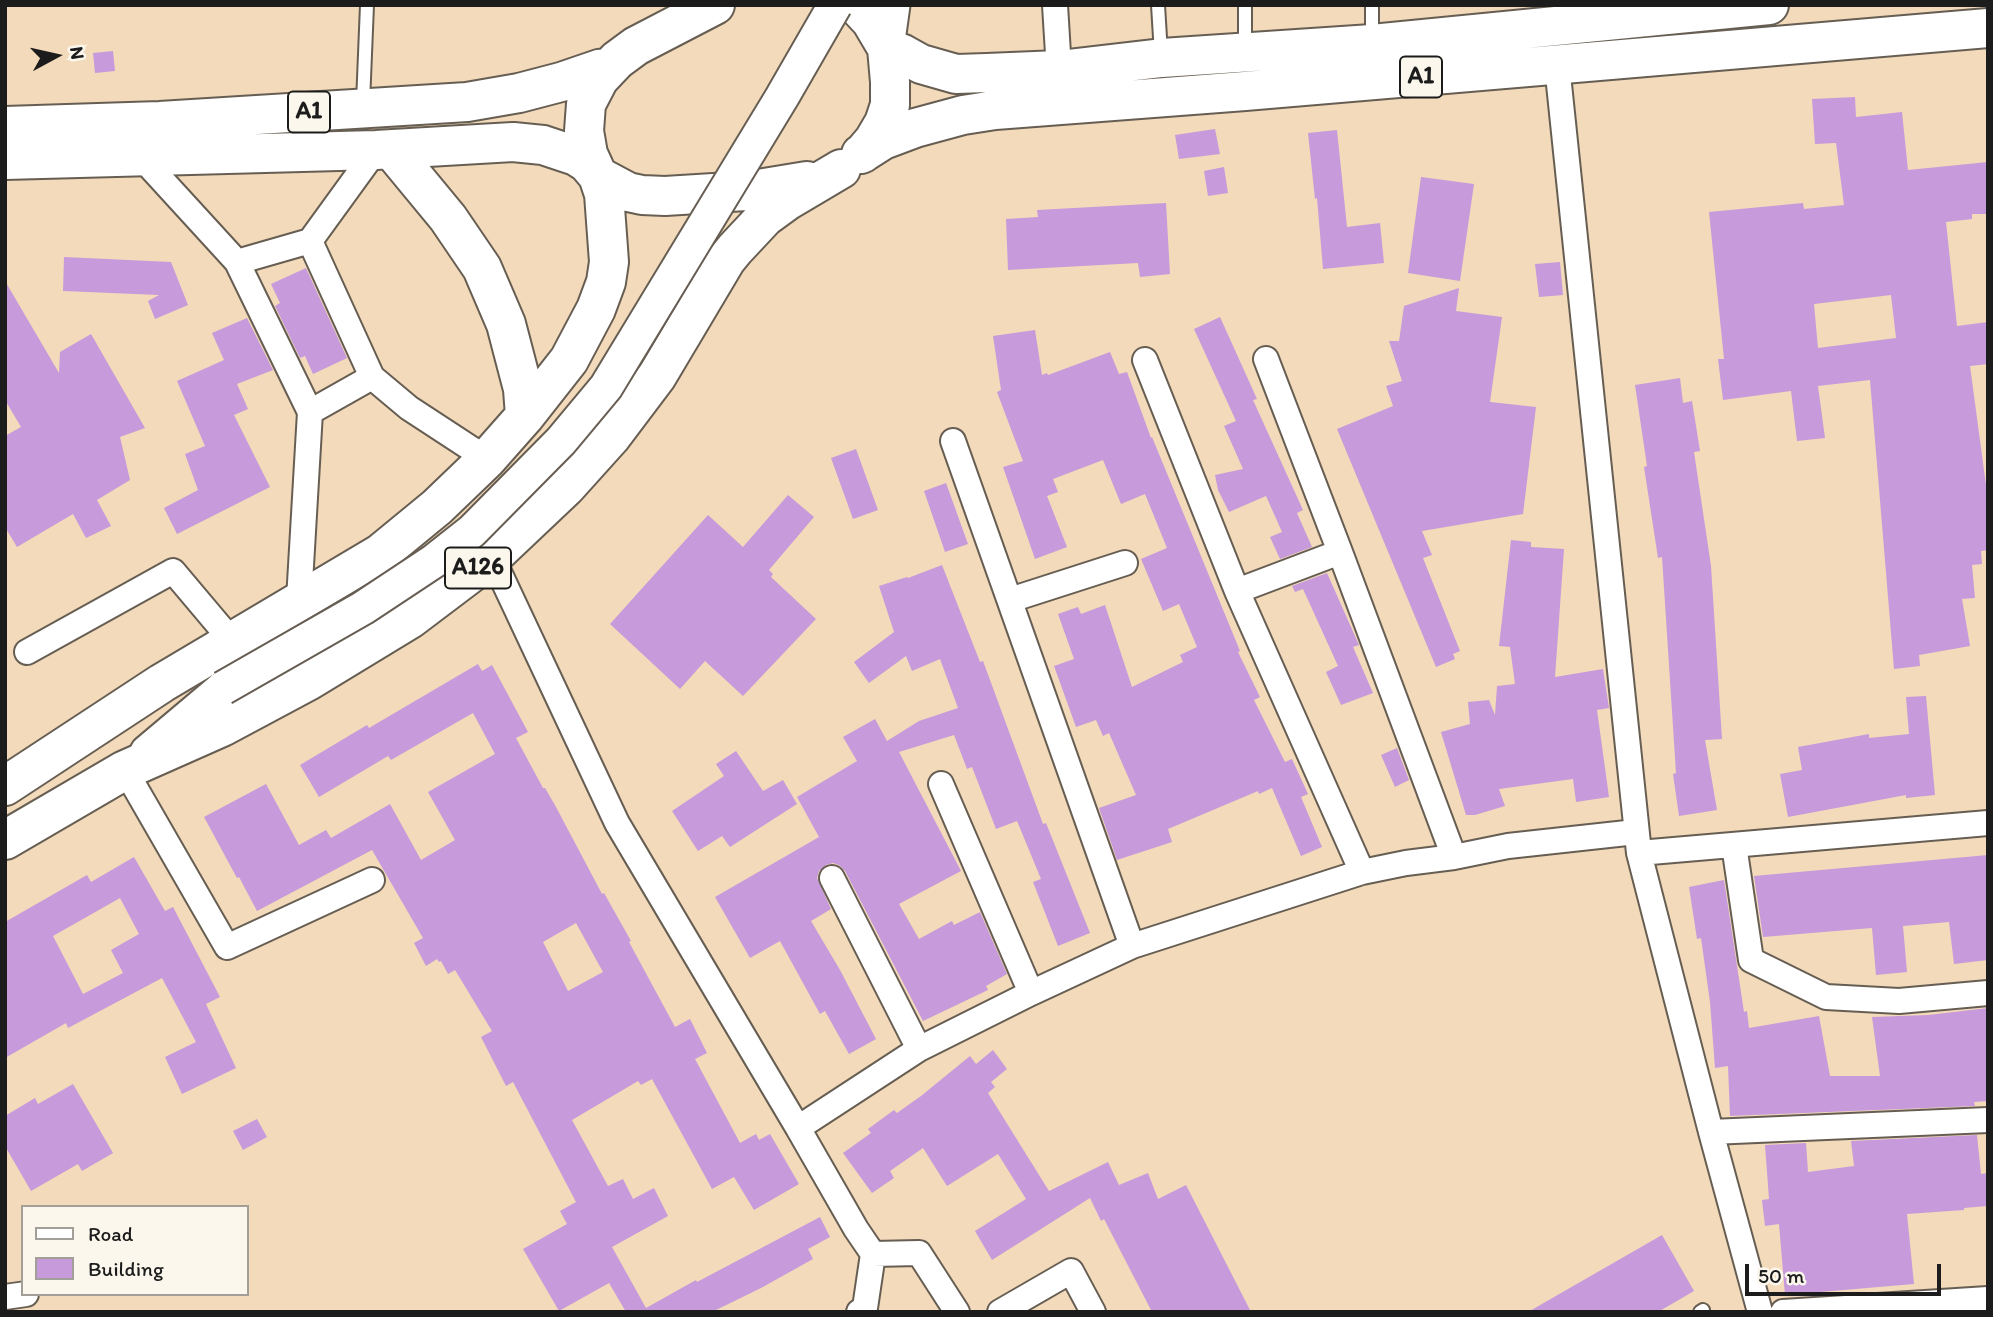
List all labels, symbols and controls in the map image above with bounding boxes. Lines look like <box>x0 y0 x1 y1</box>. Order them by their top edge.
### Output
north arrow <box>21 21 91 91</box>
text: N <box>65 45 90 61</box>
road number: A1 <box>1400 56 1442 98</box>
road number: A1 <box>288 92 330 132</box>
road number: A126 <box>445 548 511 588</box>
legend <box>21 1205 248 1296</box>
text: Road <box>88 1221 133 1246</box>
scale bar <box>1748 1250 1944 1294</box>
text: Building <box>88 1256 164 1281</box>
text: 50 m <box>1758 1263 1804 1288</box>

